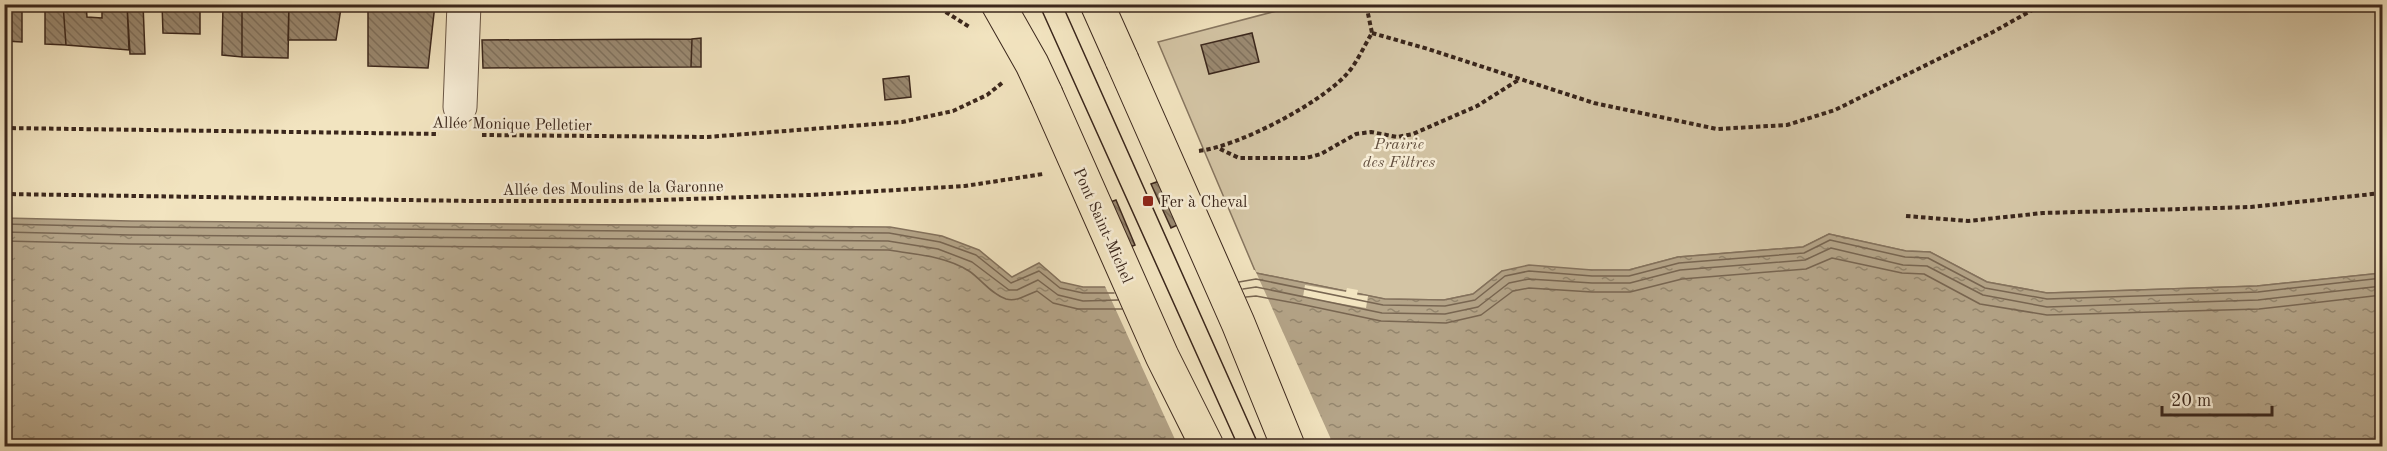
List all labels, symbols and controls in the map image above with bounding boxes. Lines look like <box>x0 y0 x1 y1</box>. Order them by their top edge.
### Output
street label: Allée Monique Pelletier <box>432 116 593 134</box>
park label: Prairie des Filtres <box>1363 137 1435 171</box>
street label: Pont Saint-Michel <box>1070 166 1135 286</box>
street label: Allée des Moulins de la Garonne <box>502 179 724 199</box>
marker: Fer à Cheval <box>1141 194 1155 208</box>
place label: Fer à Cheval <box>1160 195 1247 211</box>
scale bar <box>2162 379 2272 417</box>
text: 20 m <box>2171 392 2211 410</box>

